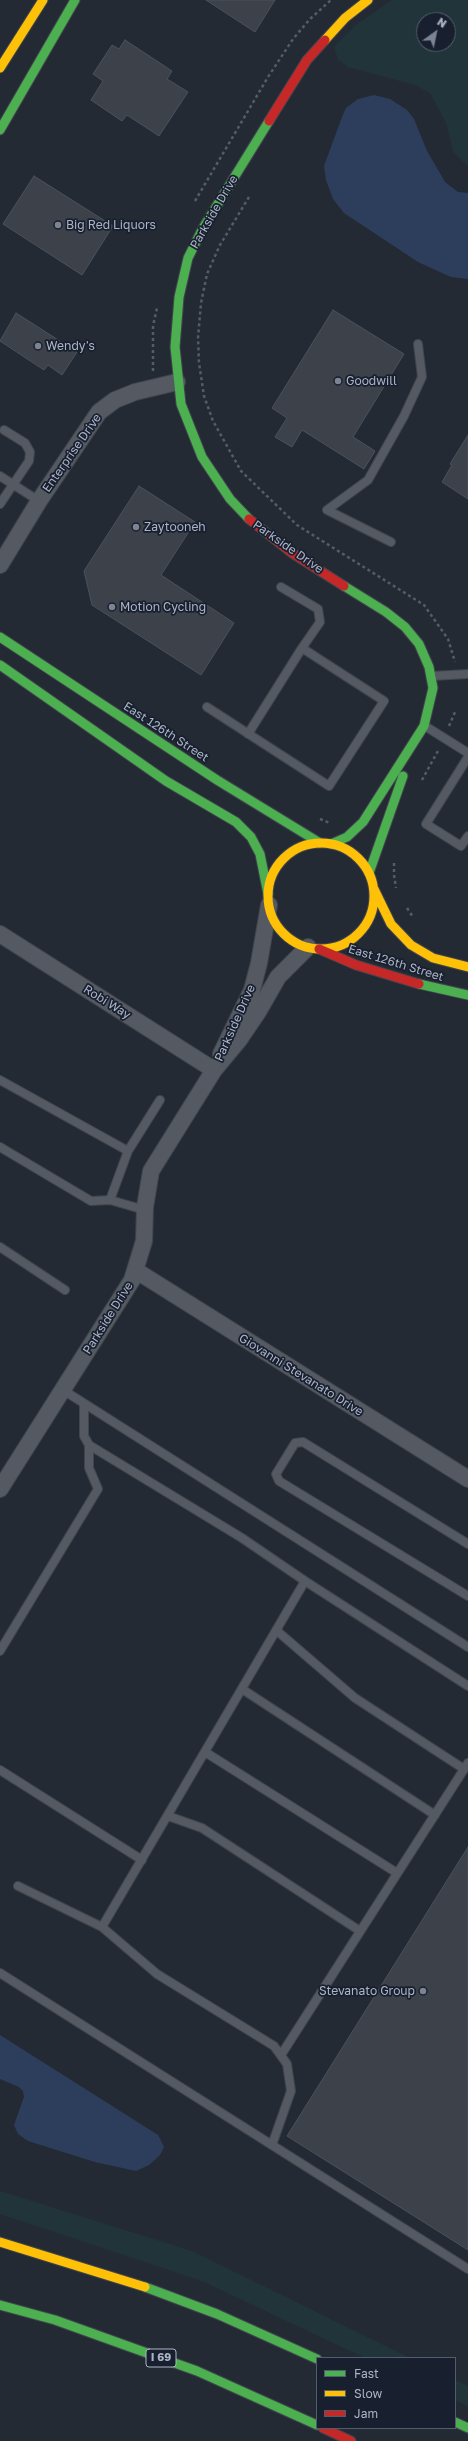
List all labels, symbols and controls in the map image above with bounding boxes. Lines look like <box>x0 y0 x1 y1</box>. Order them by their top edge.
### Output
north arrow <box>416 12 456 52</box>
text: N <box>435 15 449 30</box>
street label: Parkside Drive <box>187 173 241 251</box>
place label: Big Red Liquors <box>66 218 156 232</box>
marker: Big Red Liquors <box>53 220 63 230</box>
place label: Wendy's <box>46 339 95 353</box>
marker: Wendy's <box>33 341 43 351</box>
place label: Goodwill <box>346 374 397 388</box>
marker: Goodwill <box>333 376 343 386</box>
street label: Enterprise Drive <box>40 411 104 495</box>
street label: Parkside Drive <box>250 517 326 577</box>
place label: Zaytooneh <box>144 520 206 534</box>
marker: Zaytooneh <box>131 522 141 532</box>
place label: Motion Cycling <box>120 600 206 614</box>
marker: Motion Cycling <box>107 602 117 612</box>
street label: East 126th Street <box>121 699 211 765</box>
street label: East 126th Street <box>347 942 445 984</box>
street label: Robi Way <box>81 982 133 1022</box>
street label: Parkside Drive <box>212 982 258 1064</box>
street label: Parkside Drive <box>80 1279 136 1357</box>
street label: Giovanni Stevanato Drive <box>236 1331 366 1419</box>
place label: Stevanato Group <box>319 1984 415 1998</box>
marker: Stevanato Group <box>418 1986 428 1996</box>
road number: I 69 <box>146 2349 176 2367</box>
legend <box>316 2357 456 2429</box>
text: Fast <box>354 2366 379 2381</box>
text: Slow <box>354 2386 382 2401</box>
text: Jam <box>354 2406 378 2421</box>

